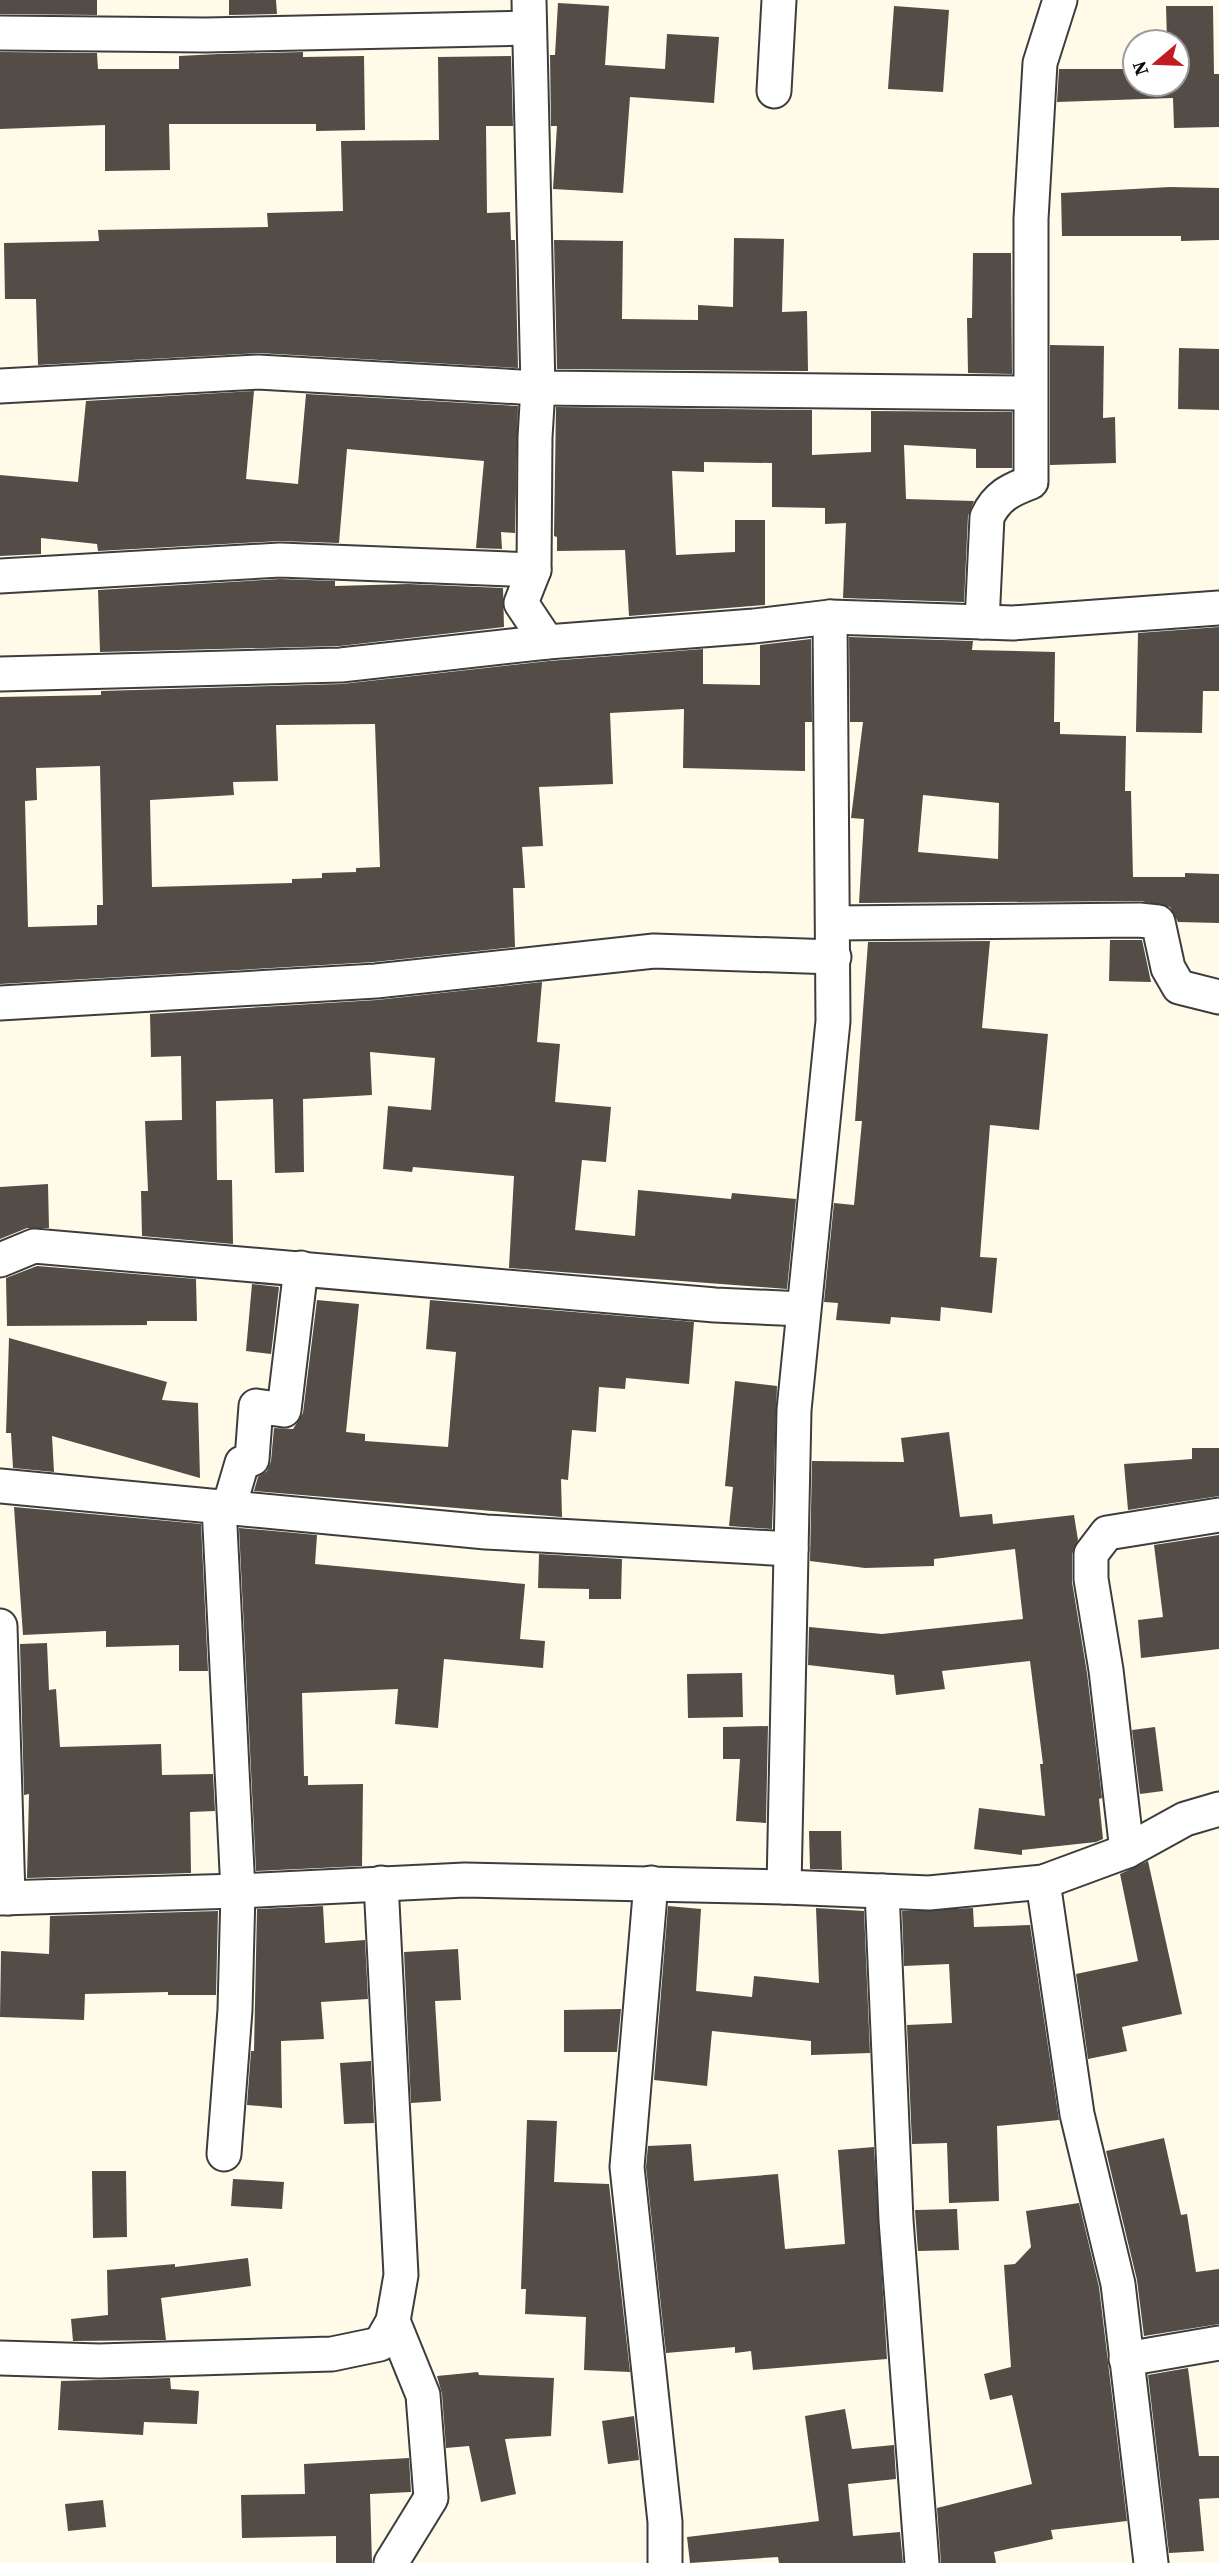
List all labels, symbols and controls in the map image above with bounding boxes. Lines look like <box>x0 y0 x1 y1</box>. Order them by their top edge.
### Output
north arrow <box>1121 28 1191 98</box>
text: N <box>1125 58 1154 79</box>

